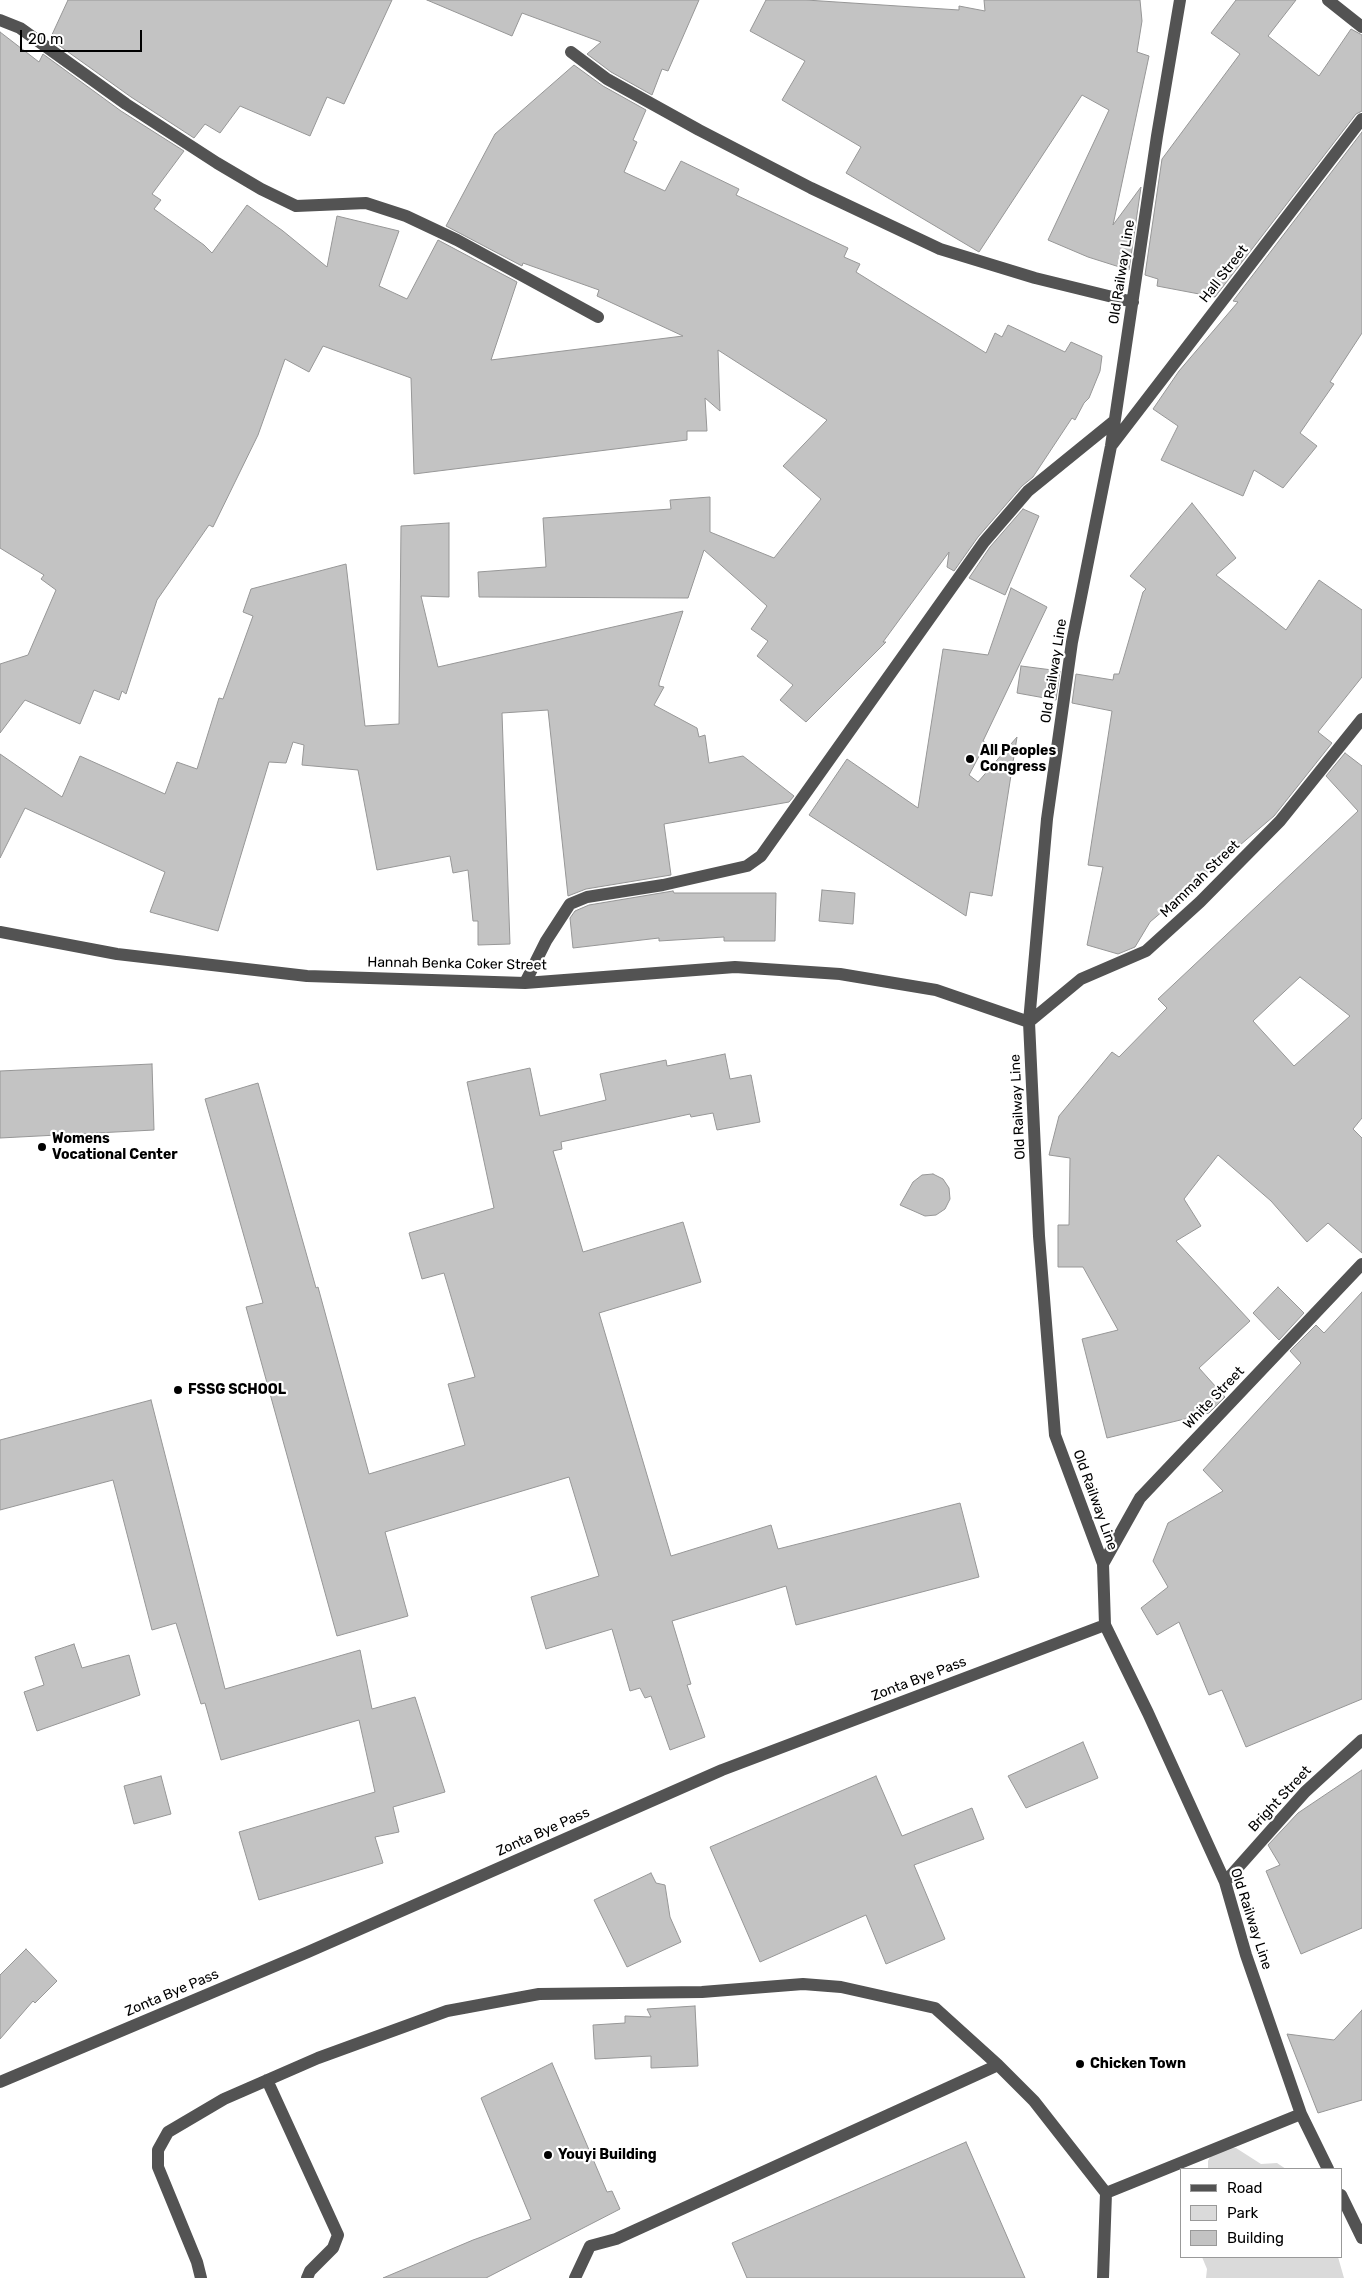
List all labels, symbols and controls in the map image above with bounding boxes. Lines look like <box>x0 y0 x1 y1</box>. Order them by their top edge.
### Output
scale bar <box>22 20 145 52</box>
text: 20 m <box>28 30 63 48</box>
street label: Old Railway Line <box>1105 219 1139 325</box>
street label: Hall Street <box>1196 242 1252 306</box>
street label: Old Railway Line <box>1037 618 1071 724</box>
place label: All Peoples Congress <box>980 743 1056 776</box>
marker: All Peoples Congress <box>964 753 976 765</box>
street label: Mammah Street <box>1157 837 1243 921</box>
street label: Hannah Benka Coker Street <box>367 954 547 974</box>
street label: Old Railway Line <box>1007 1054 1029 1160</box>
place label: Womens Vocational Center <box>52 1131 178 1164</box>
marker: Womens Vocational Center <box>36 1141 48 1153</box>
street label: White Street <box>1180 1363 1248 1433</box>
place label: FSSG SCHOOL <box>188 1382 286 1398</box>
marker: FSSG SCHOOL <box>172 1384 184 1396</box>
street label: Old Railway Line <box>1069 1447 1121 1553</box>
street label: Zonta Bye Pass <box>869 1653 969 1705</box>
street label: Bright Street <box>1245 1762 1315 1836</box>
street label: Zonta Bye Pass <box>494 1804 592 1860</box>
street label: Old Railway Line <box>1227 1866 1275 1972</box>
street label: Zonta Bye Pass <box>123 1966 221 2020</box>
place label: Chicken Town <box>1090 2056 1186 2072</box>
marker: Chicken Town <box>1074 2058 1086 2070</box>
place label: Youyi Building <box>558 2147 657 2163</box>
marker: Youyi Building <box>542 2149 554 2161</box>
legend <box>1180 2168 1342 2258</box>
text: Road <box>1227 2179 1263 2197</box>
text: Park <box>1227 2204 1258 2222</box>
text: Building <box>1227 2229 1284 2247</box>

